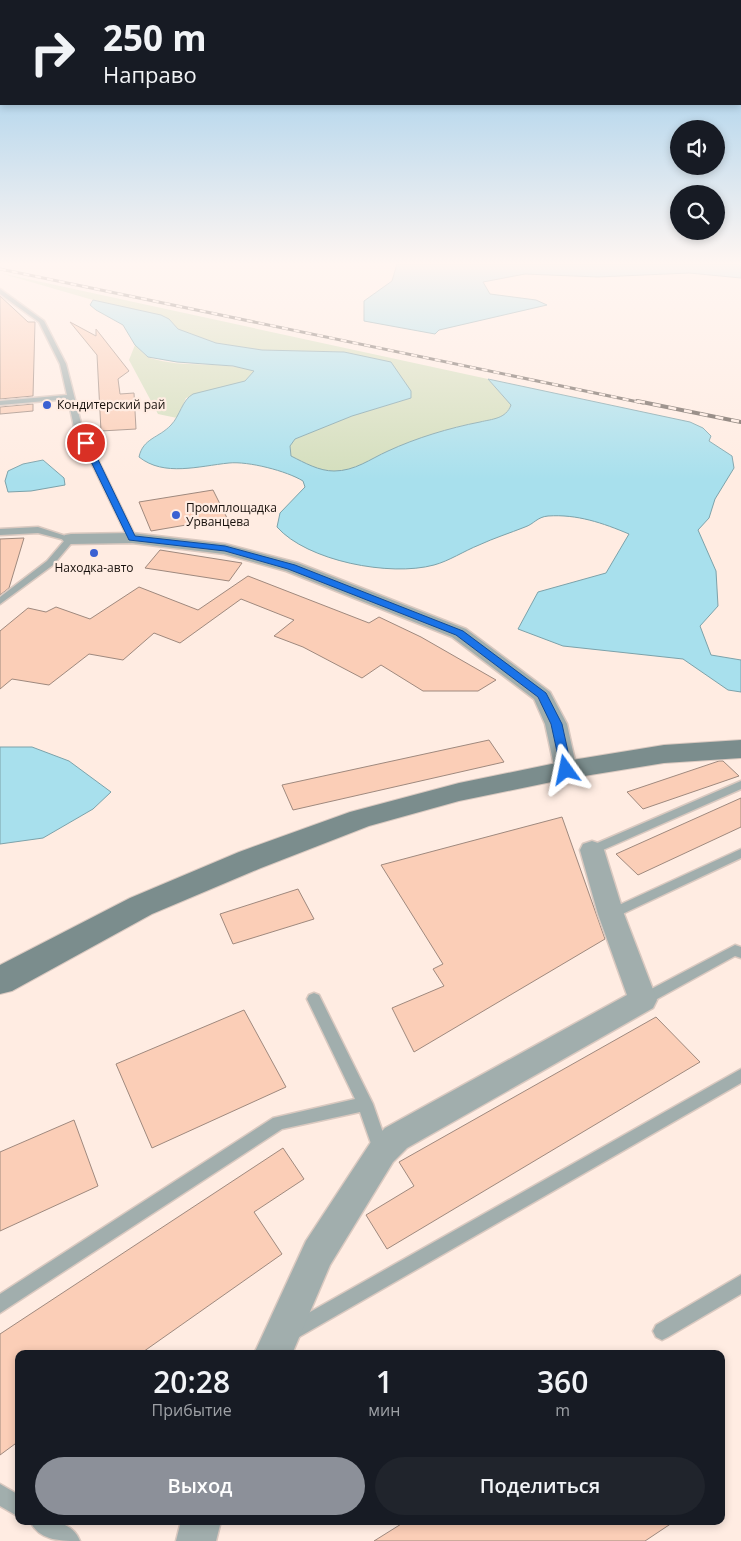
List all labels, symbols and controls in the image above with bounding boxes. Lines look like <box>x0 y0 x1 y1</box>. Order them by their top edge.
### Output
text: 250 m <box>103 14 207 61</box>
icon: right <box>20 20 85 85</box>
text: Направо <box>103 59 197 89</box>
map controls <box>670 120 725 240</box>
button: sound <box>670 120 725 175</box>
button: search <box>670 185 725 240</box>
place label: Кондитерский рай <box>57 396 165 413</box>
marker: Кондитерский рай <box>41 399 53 411</box>
pin <box>65 422 107 464</box>
icon: arrive <box>72 429 100 457</box>
place label: Промплощадка Урванцева <box>186 499 277 530</box>
marker: Промплощадка Урванцева <box>170 509 182 521</box>
marker: Находка-авто <box>88 547 100 559</box>
place label: Находка-авто <box>54 559 134 576</box>
position arrow <box>539 743 591 795</box>
text: 20:28 <box>153 1361 230 1402</box>
text: 1 <box>376 1361 393 1402</box>
text: 360 <box>537 1361 588 1402</box>
text: Прибытие <box>152 1399 232 1421</box>
text: мин <box>368 1399 400 1421</box>
text: m <box>555 1399 570 1421</box>
button: Выход <box>35 1457 365 1515</box>
button: Поделиться <box>375 1457 705 1515</box>

